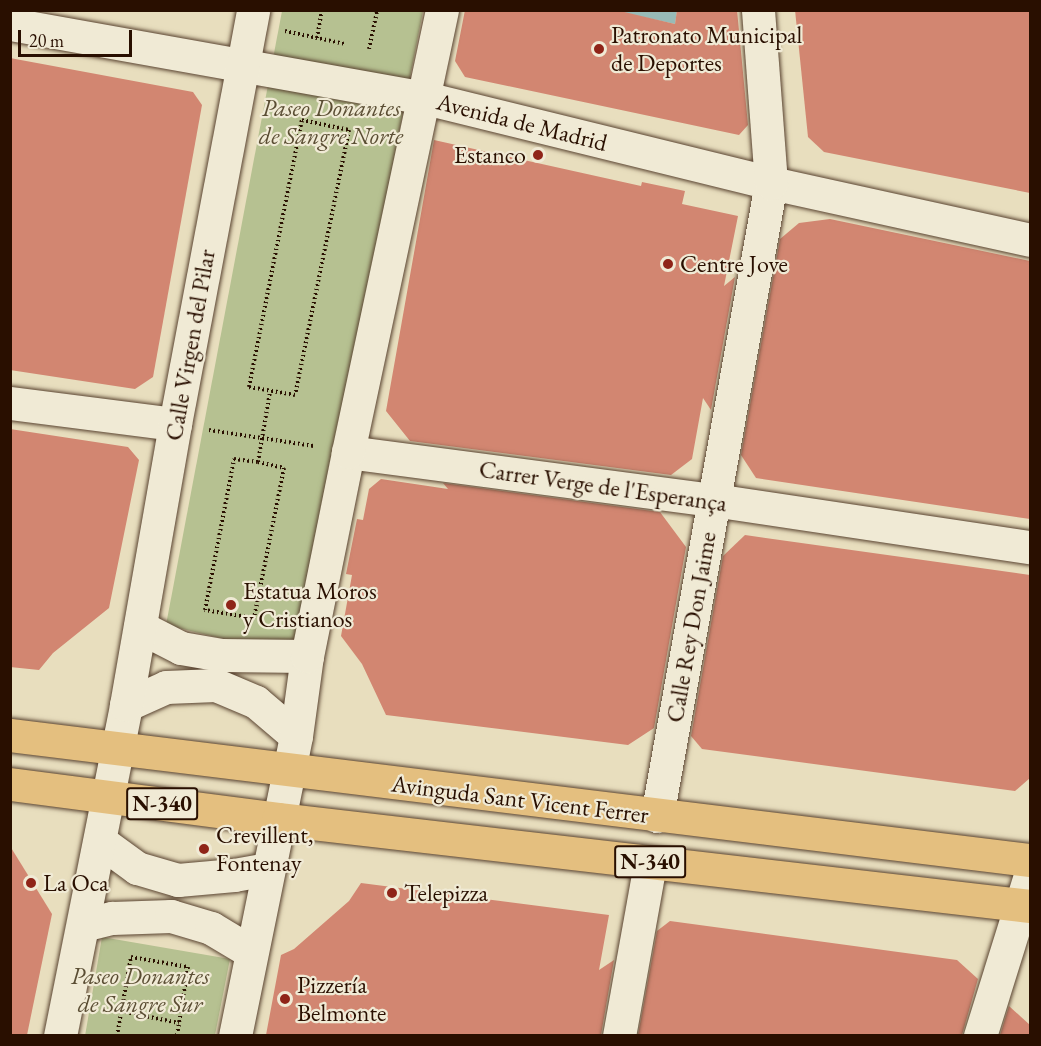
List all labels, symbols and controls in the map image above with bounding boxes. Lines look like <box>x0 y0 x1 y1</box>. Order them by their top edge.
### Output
scale bar <box>21 18 135 56</box>
place label: Patronato Municipal de Deportes <box>611 21 802 77</box>
text: 20 m <box>29 29 64 52</box>
marker: Patronato Municipal de Deportes <box>592 42 606 56</box>
street label: Avenida de Madrid <box>434 87 610 157</box>
park label: Paseo Donantes de Sangre Norte <box>259 94 403 150</box>
place label: Estanco <box>454 141 526 169</box>
marker: Estanco <box>531 148 545 162</box>
street label: Calle Virgen del Pilar <box>159 247 221 443</box>
place label: Centre Jove <box>680 250 788 278</box>
marker: Centre Jove <box>661 257 675 271</box>
street label: Carrer Verge de l'Esperança <box>477 454 729 518</box>
street label: Calle Rey Don Jaime <box>660 529 722 725</box>
place label: Estatua Moros y Cristianos <box>243 577 377 633</box>
marker: Estatua Moros y Cristianos <box>224 598 238 612</box>
street label: Avinguda Sant Vicent Ferrer <box>390 769 650 829</box>
road number: N-340 <box>126 785 198 823</box>
place label: Crevillent, Fontenay <box>216 821 313 877</box>
marker: Crevillent, Fontenay <box>197 842 211 856</box>
road number: N-340 <box>614 843 686 881</box>
place label: La Oca <box>43 869 109 897</box>
marker: La Oca <box>24 876 38 890</box>
place label: Telepizza <box>404 879 488 907</box>
marker: Telepizza <box>385 886 399 900</box>
park label: Paseo Donantes de Sangre Sur <box>71 962 209 1018</box>
place label: Pizzería Belmonte <box>297 971 386 1027</box>
marker: Pizzería Belmonte <box>278 992 292 1006</box>

